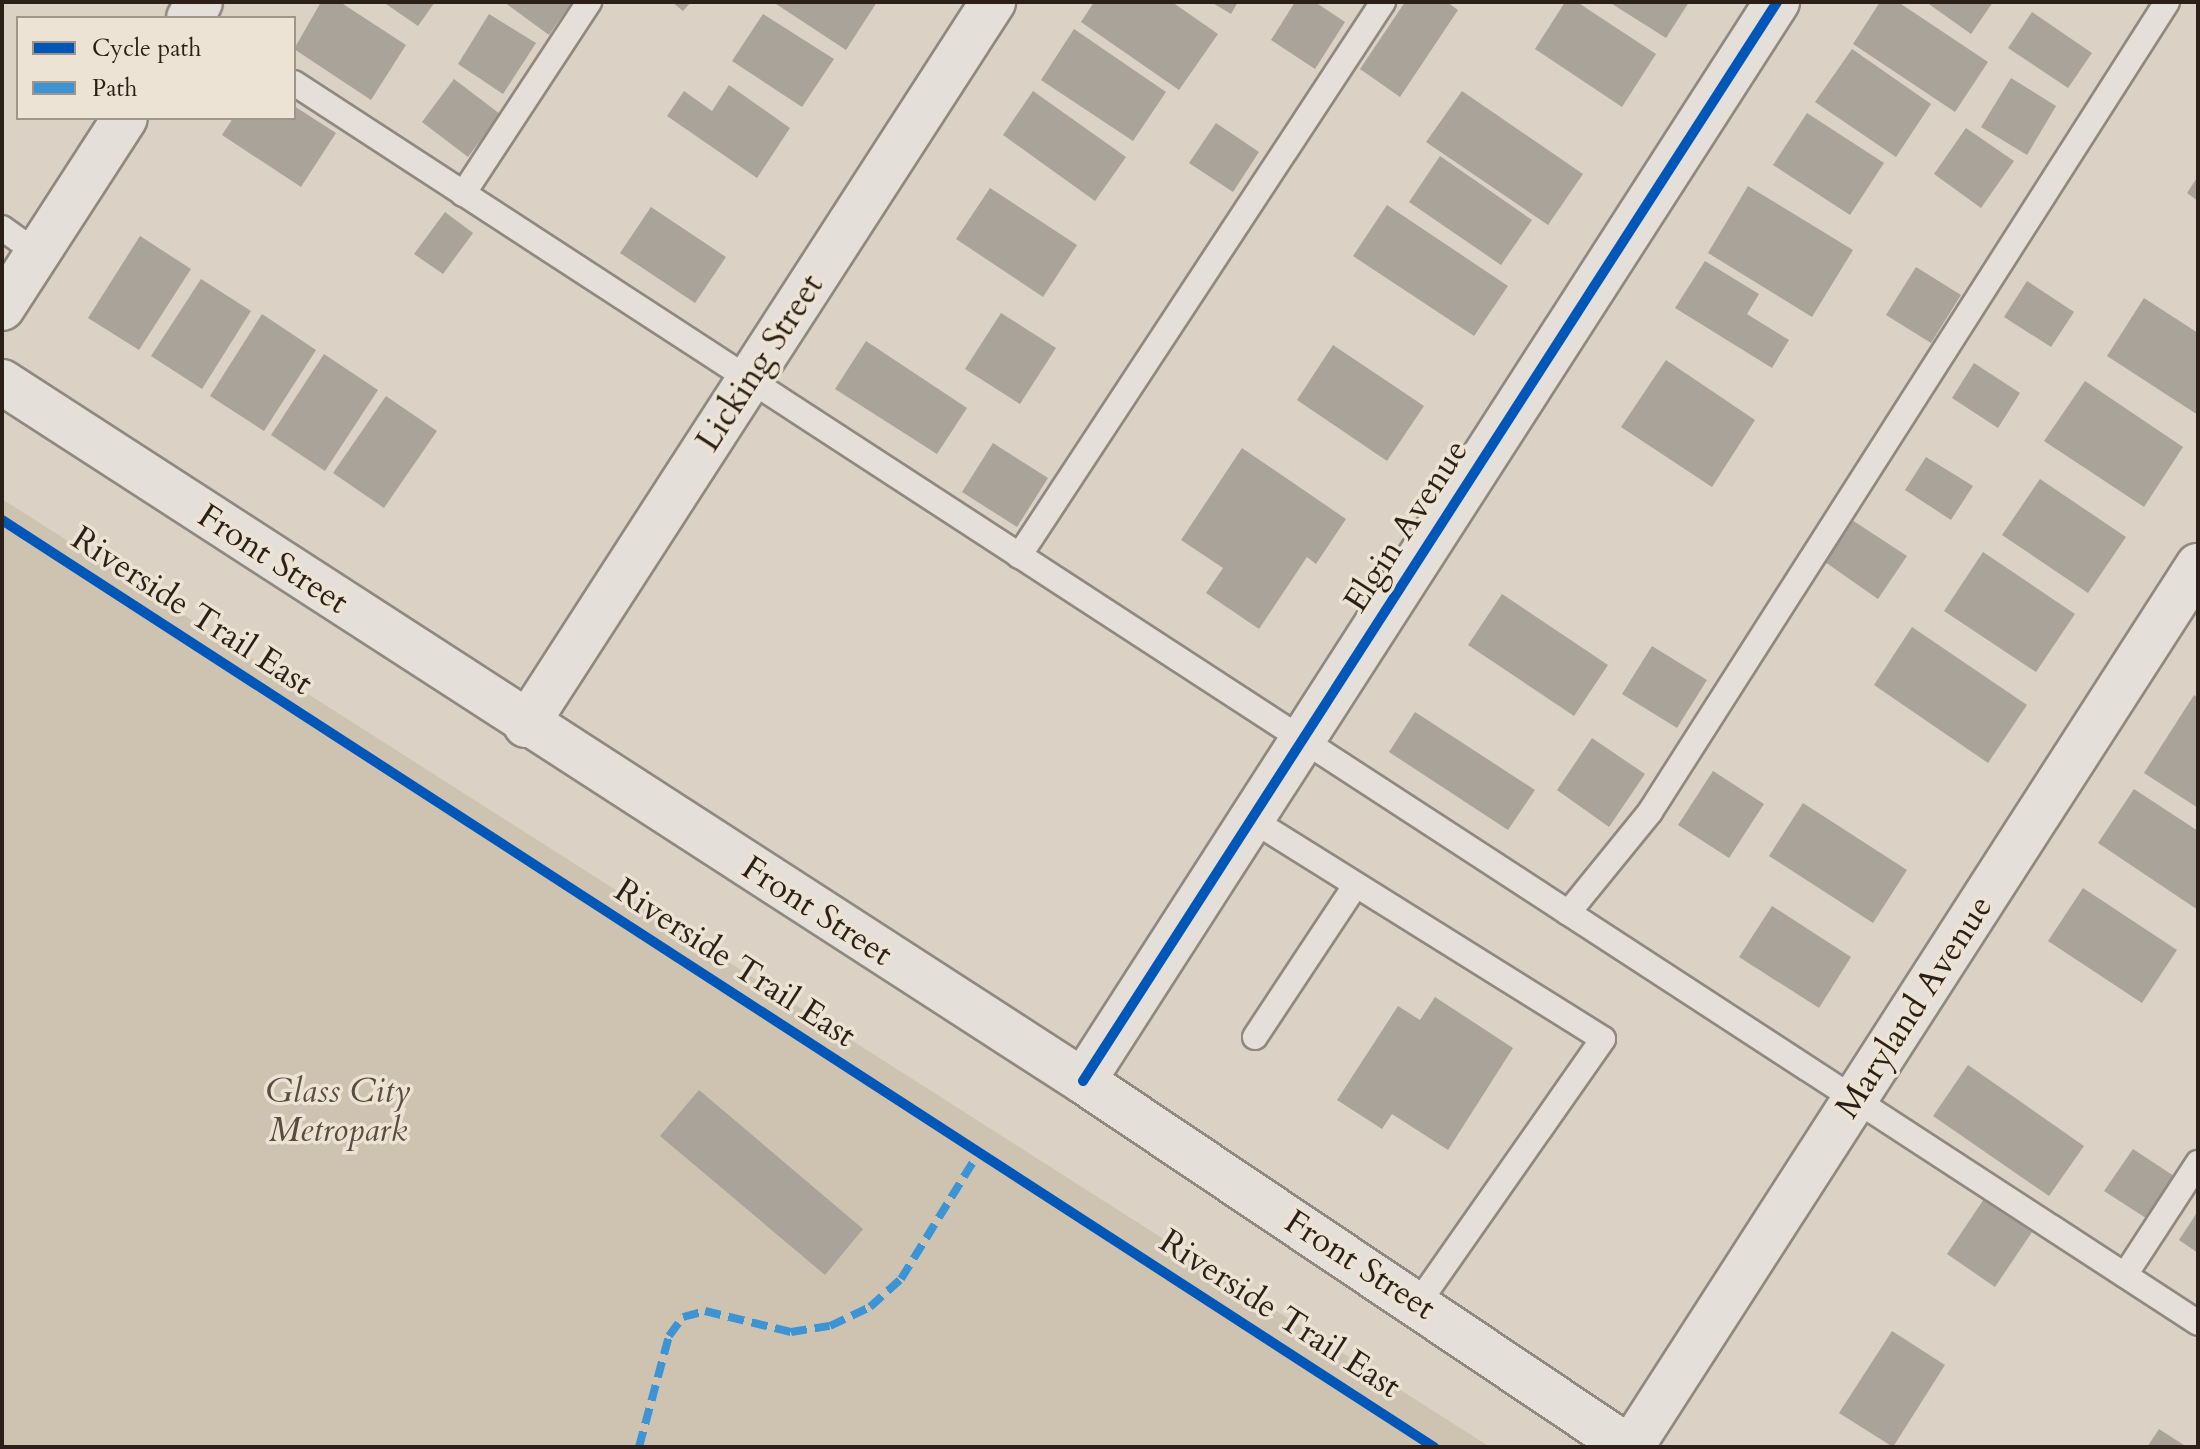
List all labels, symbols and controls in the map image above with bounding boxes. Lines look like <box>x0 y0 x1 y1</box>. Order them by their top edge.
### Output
legend <box>16 16 296 120</box>
text: Cycle path <box>92 32 201 65</box>
text: Path <box>92 72 137 105</box>
street label: Licking Street <box>688 267 832 459</box>
street label: Elgin Avenue <box>1335 432 1477 620</box>
street label: Front Street <box>190 495 356 623</box>
street label: Riverside Trail East <box>64 518 320 704</box>
street label: Front Street <box>734 847 900 975</box>
street label: Riverside Trail East <box>607 870 863 1056</box>
street label: Maryland Avenue <box>1827 888 2001 1126</box>
park label: Glass City Metropark <box>266 1071 410 1150</box>
street label: Front Street <box>1277 1201 1443 1329</box>
street label: Riverside Trail East <box>1152 1221 1408 1407</box>

